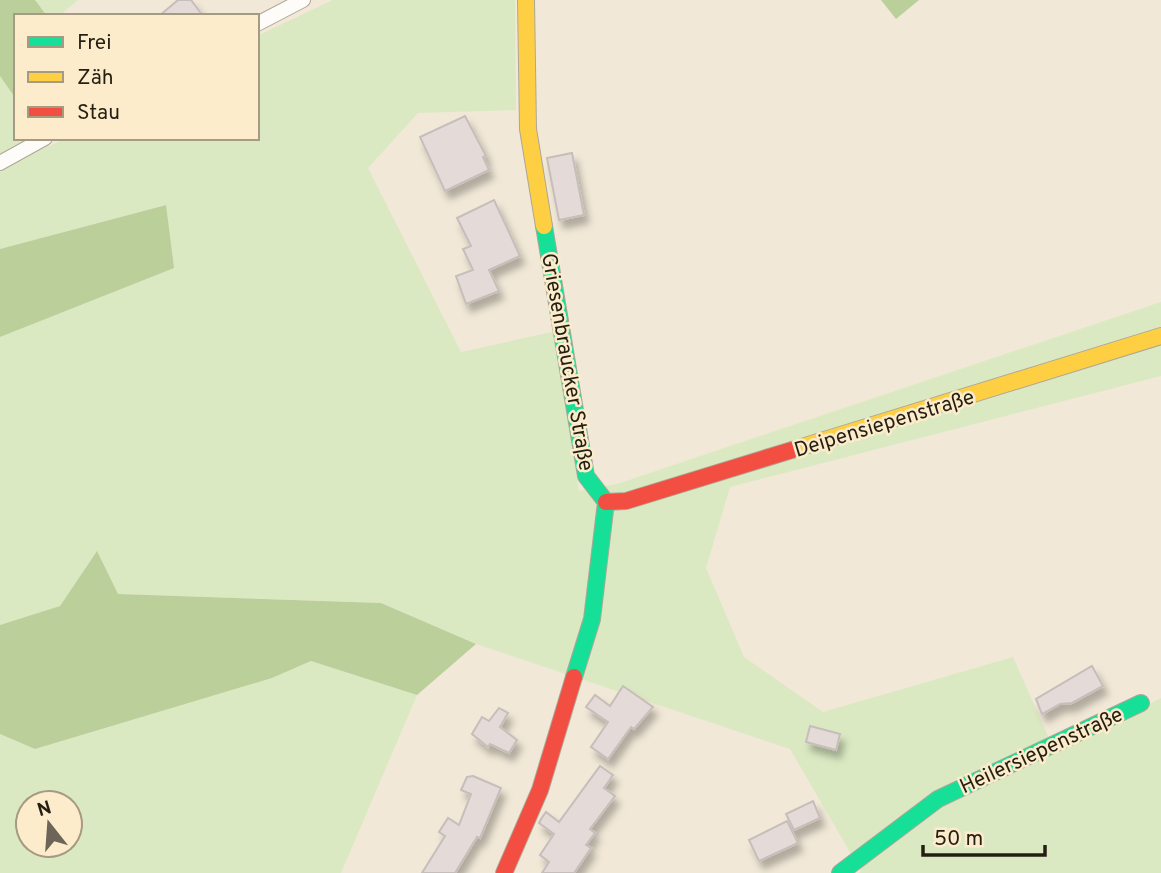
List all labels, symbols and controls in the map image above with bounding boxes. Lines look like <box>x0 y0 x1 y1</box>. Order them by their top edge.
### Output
legend <box>14 14 259 140</box>
text: Frei <box>77 30 112 57</box>
text: Zäh <box>77 65 114 92</box>
text: Stau <box>77 100 120 127</box>
street label: Griesenbraucker Straße <box>534 251 599 473</box>
street label: Deipensiepenstraße <box>791 384 978 465</box>
street label: Heilersiepenstraße <box>956 702 1128 801</box>
north arrow <box>14 789 84 859</box>
text: N <box>35 796 55 823</box>
scale bar <box>923 814 1046 858</box>
text: 50 m <box>934 826 983 853</box>

